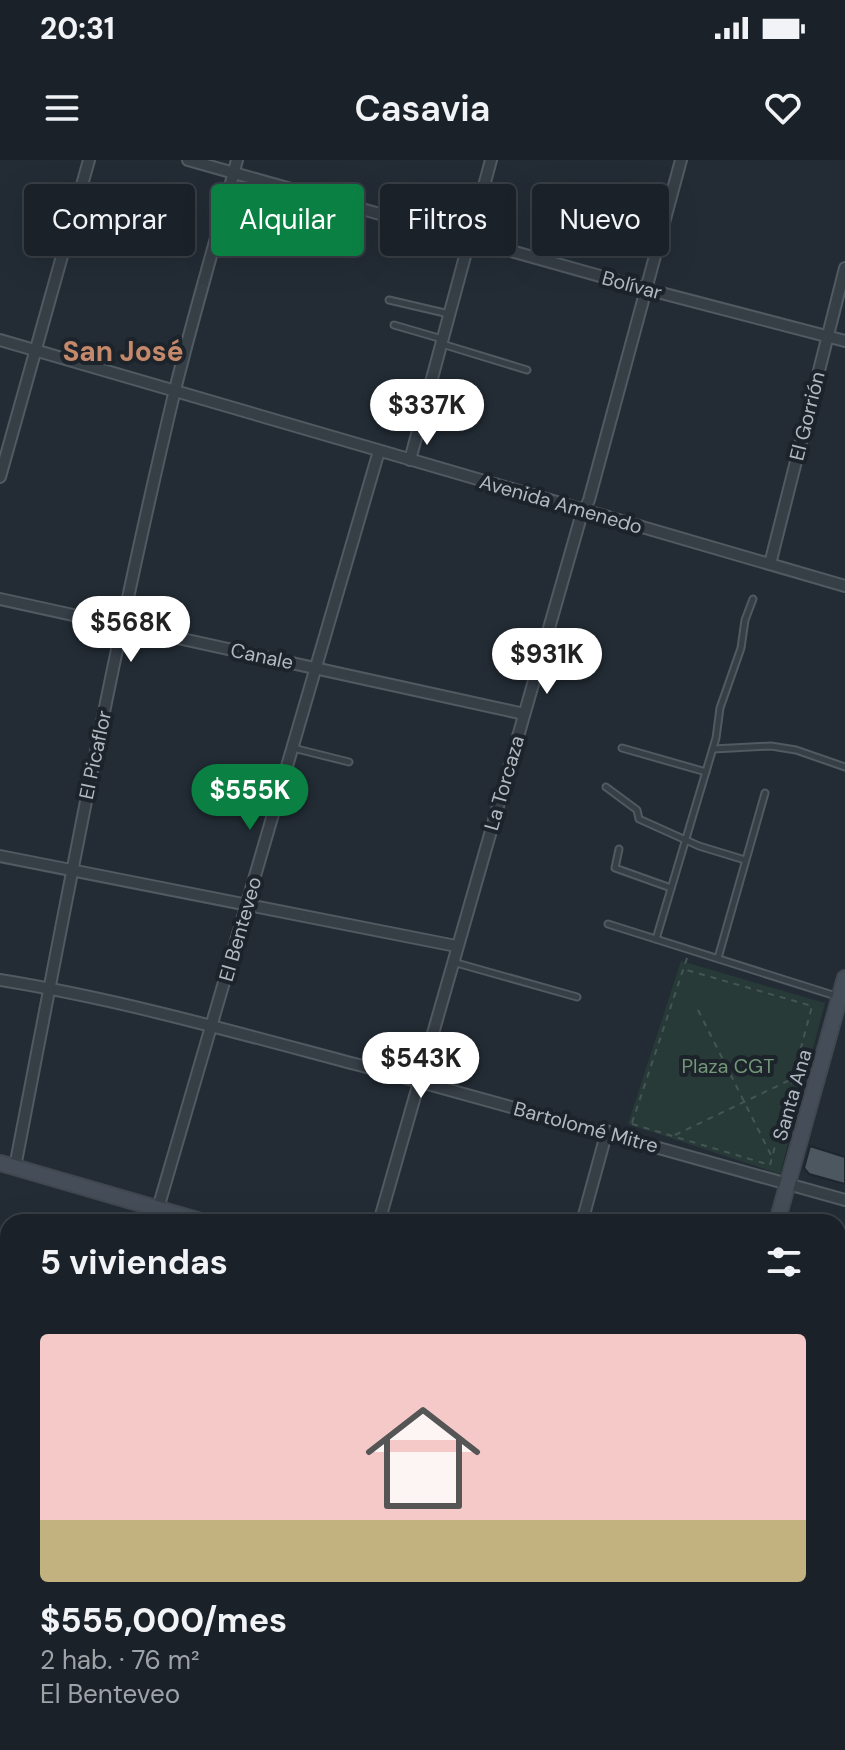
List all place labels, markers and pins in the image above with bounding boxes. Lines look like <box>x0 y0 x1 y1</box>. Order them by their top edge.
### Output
pin: $337K <box>371 379 483 447</box>
pin: $568K <box>75 596 187 664</box>
pin: $931K <box>491 628 603 696</box>
pin: $555K <box>194 764 306 832</box>
pin: $543K <box>365 1032 477 1100</box>

